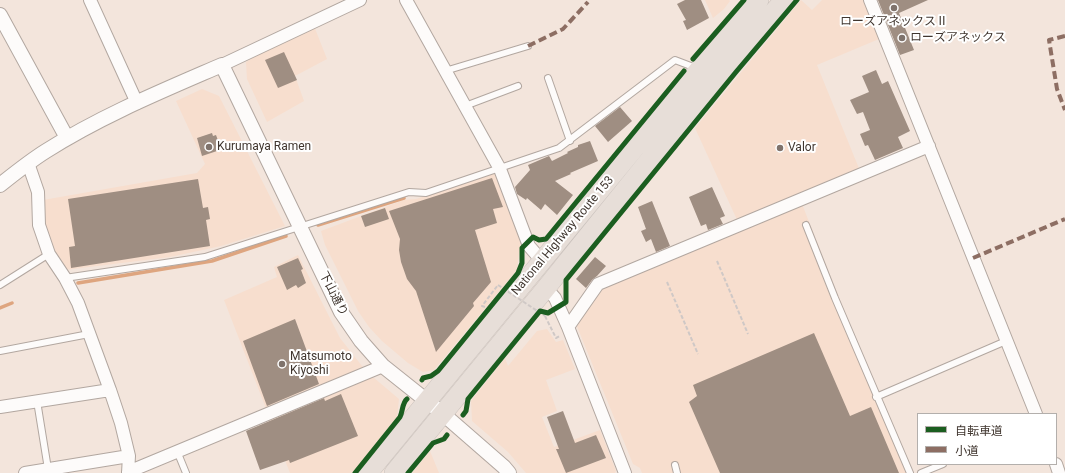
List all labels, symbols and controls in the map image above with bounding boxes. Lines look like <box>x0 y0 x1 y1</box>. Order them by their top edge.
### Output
marker: ローズアネックスⅡ <box>889 3 899 13</box>
place label: ローズアネックスⅡ <box>840 15 948 29</box>
place label: ローズアネックス <box>910 31 1006 45</box>
marker: ローズアネックス <box>897 33 907 43</box>
place label: Kurumaya Ramen <box>217 140 311 154</box>
place label: Valor <box>788 141 816 155</box>
marker: Kurumaya Ramen <box>204 142 214 152</box>
marker: Valor <box>775 143 785 153</box>
street label: National Highway Route 153 <box>509 173 617 299</box>
street label: 下山通り <box>316 269 350 319</box>
place label: Matsumoto Kiyoshi <box>290 350 352 378</box>
marker: Matsumoto Kiyoshi <box>277 359 287 369</box>
legend <box>917 413 1057 465</box>
text: 自転車道 <box>955 424 1003 438</box>
text: 小道 <box>955 444 979 458</box>

